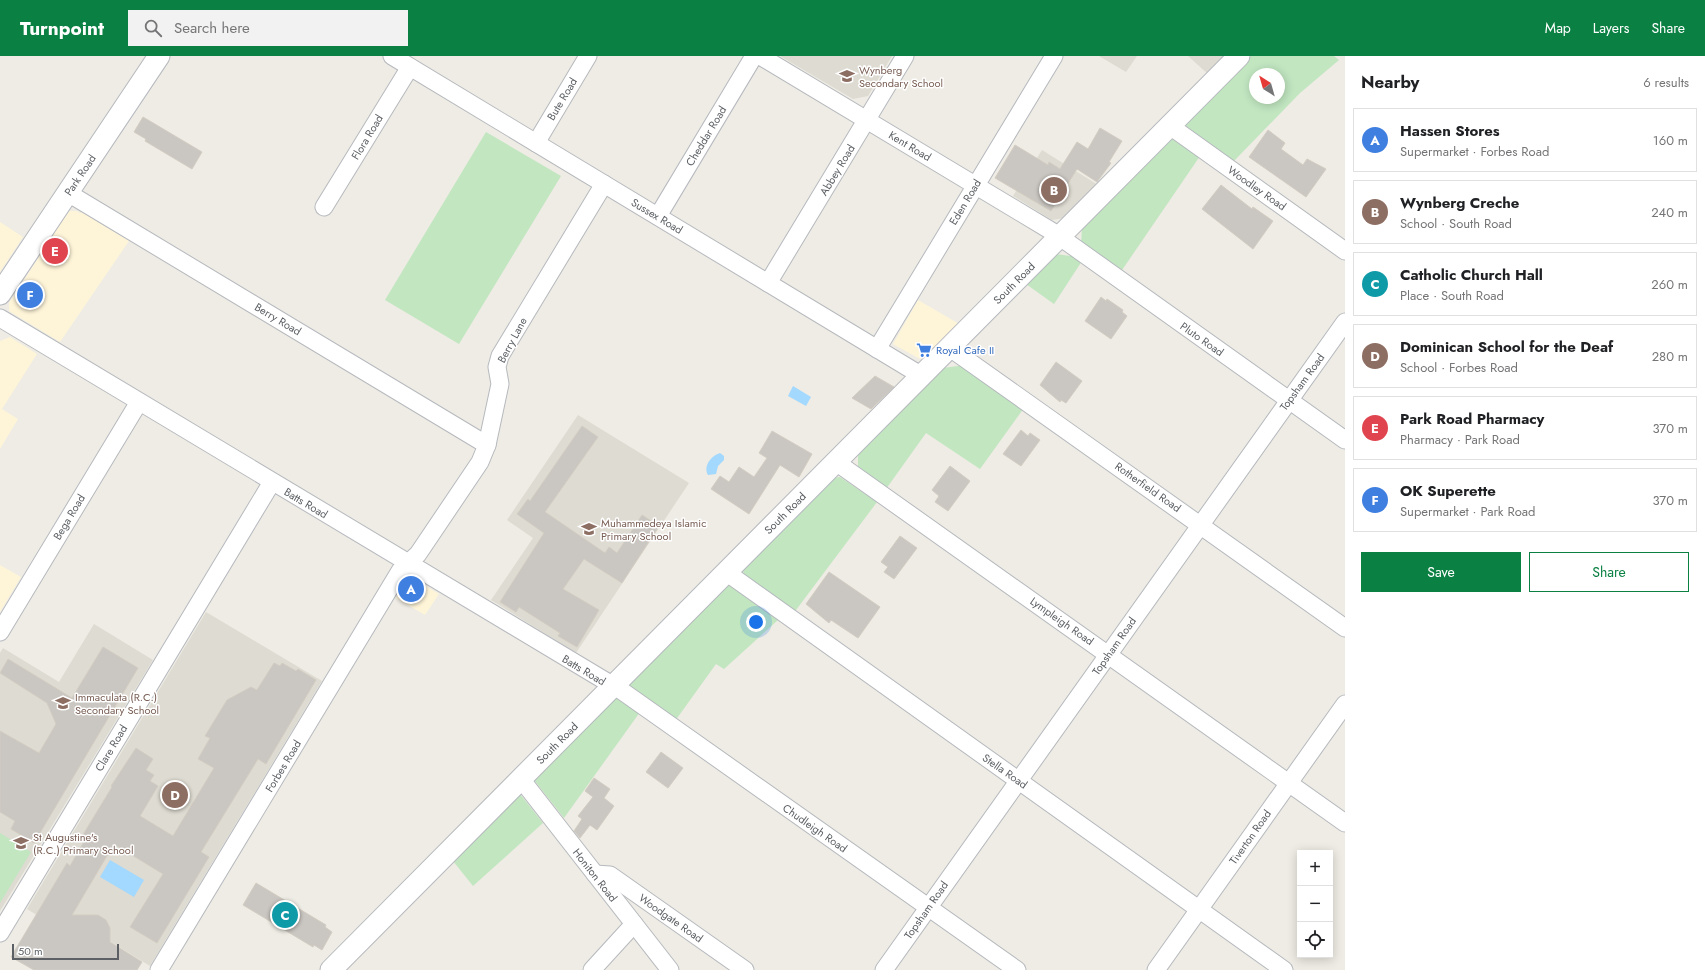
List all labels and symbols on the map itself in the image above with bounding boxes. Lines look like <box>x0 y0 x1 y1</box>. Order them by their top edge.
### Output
place label: Wynberg Secondary School <box>859 62 943 91</box>
school or university icon: Wynberg Secondary School <box>838 67 856 85</box>
north arrow <box>1249 68 1285 104</box>
street label: Bute Road <box>543 75 581 123</box>
street label: Cheddar Road <box>682 103 730 169</box>
street label: Flora Road <box>347 111 387 163</box>
street label: Kent Road <box>886 127 934 165</box>
street label: Abbey Road <box>815 141 859 199</box>
street label: Park Road <box>60 151 100 199</box>
street label: Woodley Road <box>1224 162 1290 214</box>
pin: B <box>1041 175 1067 205</box>
street label: Eden Road <box>945 176 985 228</box>
street label: Sussex Road <box>628 194 686 238</box>
pin: E <box>42 236 68 266</box>
street label: South Road <box>990 259 1038 307</box>
pin: F <box>17 280 43 310</box>
street label: Berry Road <box>252 299 304 339</box>
street label: Berry Lane <box>493 314 531 366</box>
street label: Pluto Road <box>1177 318 1227 360</box>
supermarket icon: Royal Cafe II <box>915 341 933 359</box>
place label: Royal Cafe II <box>936 342 994 358</box>
street label: Topsham Road <box>1276 350 1328 414</box>
street label: Rotherfield Road <box>1112 458 1184 516</box>
street label: Batts Road <box>281 484 331 522</box>
street label: South Road <box>761 489 809 537</box>
street label: Bega Road <box>49 491 89 543</box>
place label: Muhammedeya Islamic Primary School <box>601 515 706 544</box>
school or university icon: Muhammedeya Islamic Primary School <box>580 520 598 538</box>
pin: A <box>398 574 424 604</box>
street label: Lympleigh Road <box>1027 593 1097 649</box>
your location <box>746 612 766 632</box>
street label: Topsham Road <box>1088 614 1140 678</box>
street label: Batts Road <box>559 651 609 689</box>
place label: Immaculata (R.C.) Secondary School <box>75 689 159 718</box>
school or university icon: Immaculata (R.C.) Secondary School <box>54 694 72 712</box>
street label: South Road <box>533 719 581 767</box>
street label: Clare Road <box>91 722 131 774</box>
street label: Forbes Road <box>261 737 305 795</box>
street label: Stella Road <box>979 750 1031 792</box>
pin: D <box>162 780 188 810</box>
street label: Chudleigh Road <box>779 800 851 856</box>
street label: Tiverton Road <box>1225 806 1275 868</box>
place label: St Augustine's (R.C.) Primary School <box>33 829 133 858</box>
school or university icon: St Augustine's (R.C.) Primary School <box>12 834 30 852</box>
street label: Honiton Road <box>569 845 621 905</box>
street label: Topsham Road <box>900 878 952 942</box>
street label: Woodgate Road <box>636 890 706 946</box>
pin: C <box>272 900 298 930</box>
scale bar <box>12 942 119 961</box>

